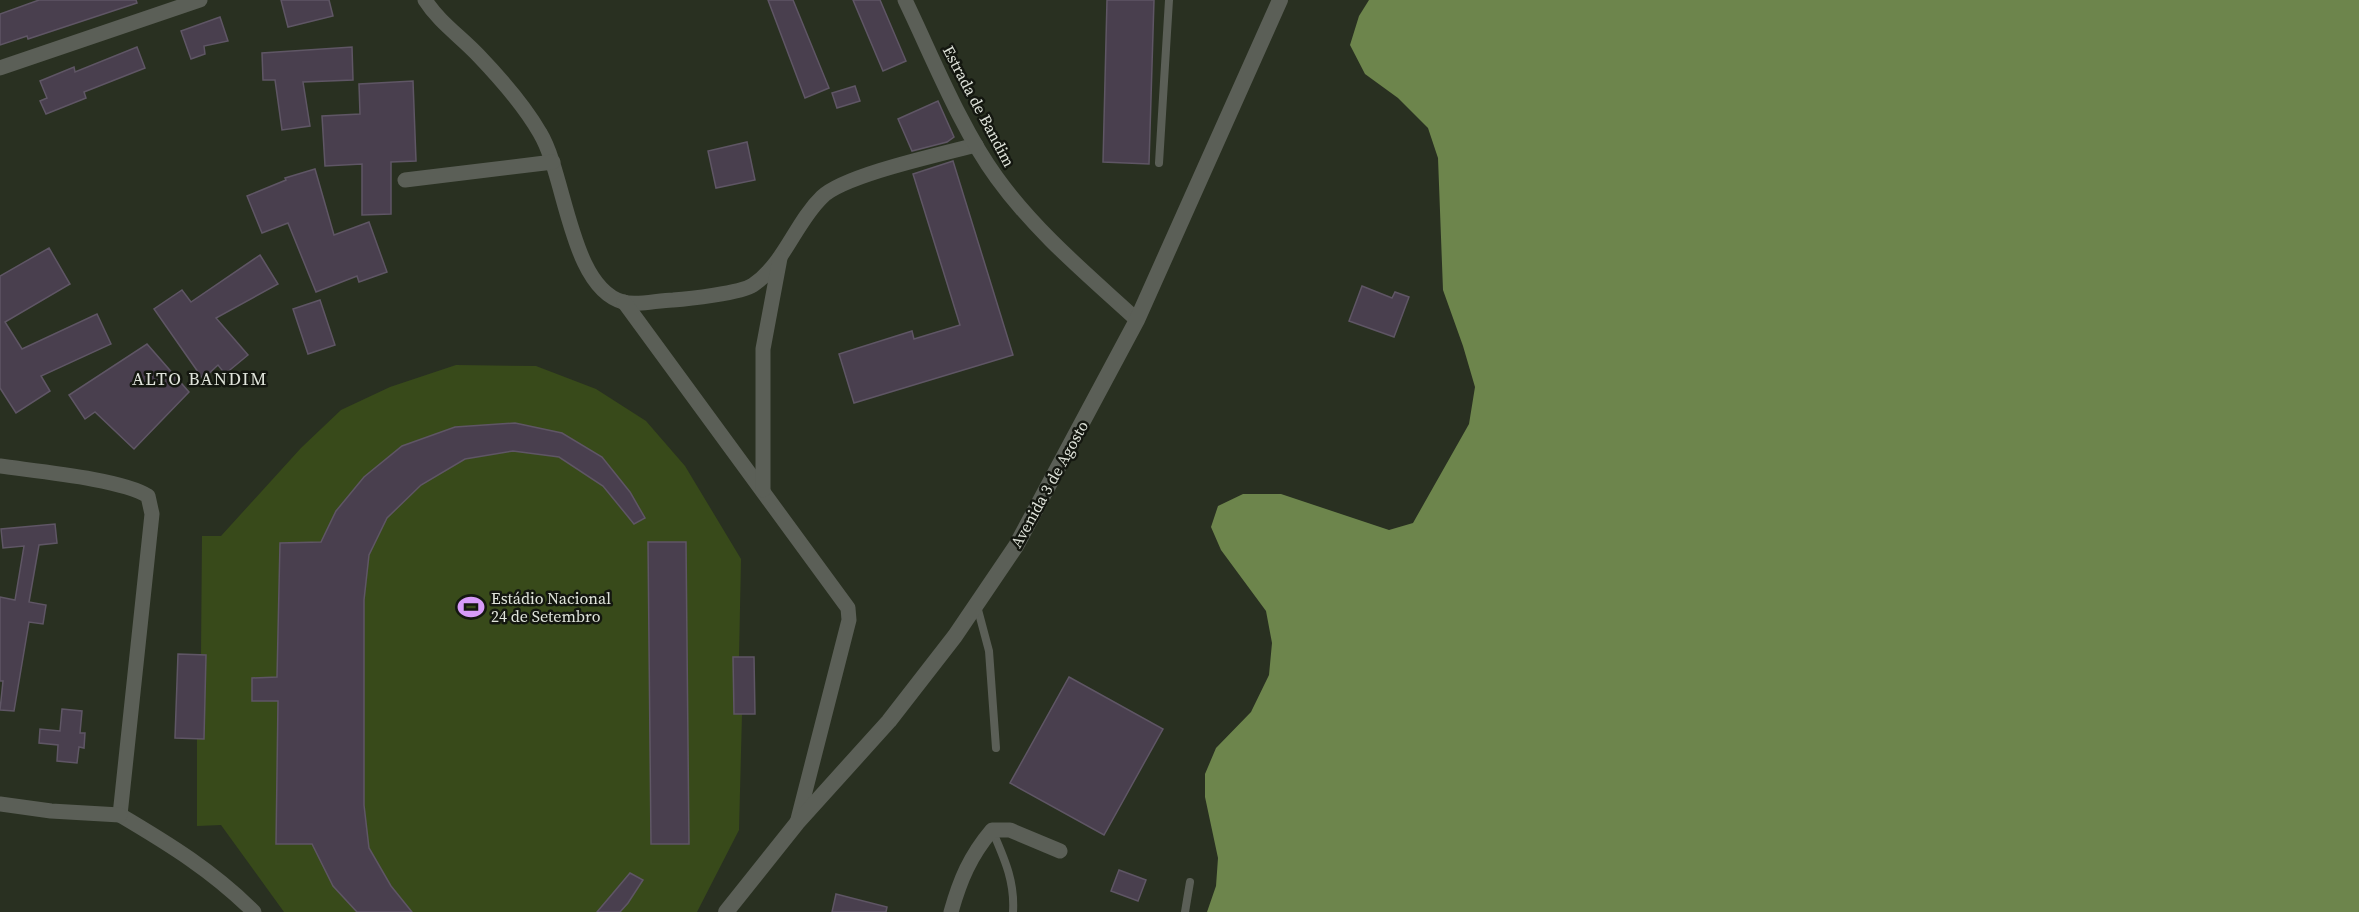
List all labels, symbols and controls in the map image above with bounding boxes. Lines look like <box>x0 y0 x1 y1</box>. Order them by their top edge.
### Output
street label: Estrada de Bandim <box>938 42 1020 170</box>
district label: ALTO BANDIM <box>132 366 268 391</box>
street label: Avenida 3 de Agosto <box>1005 416 1093 551</box>
place label: Estádio Nacional 24 de Setembro <box>491 587 611 627</box>
sports icon: Estádio Nacional 24 de Setembro <box>456 592 486 622</box>

